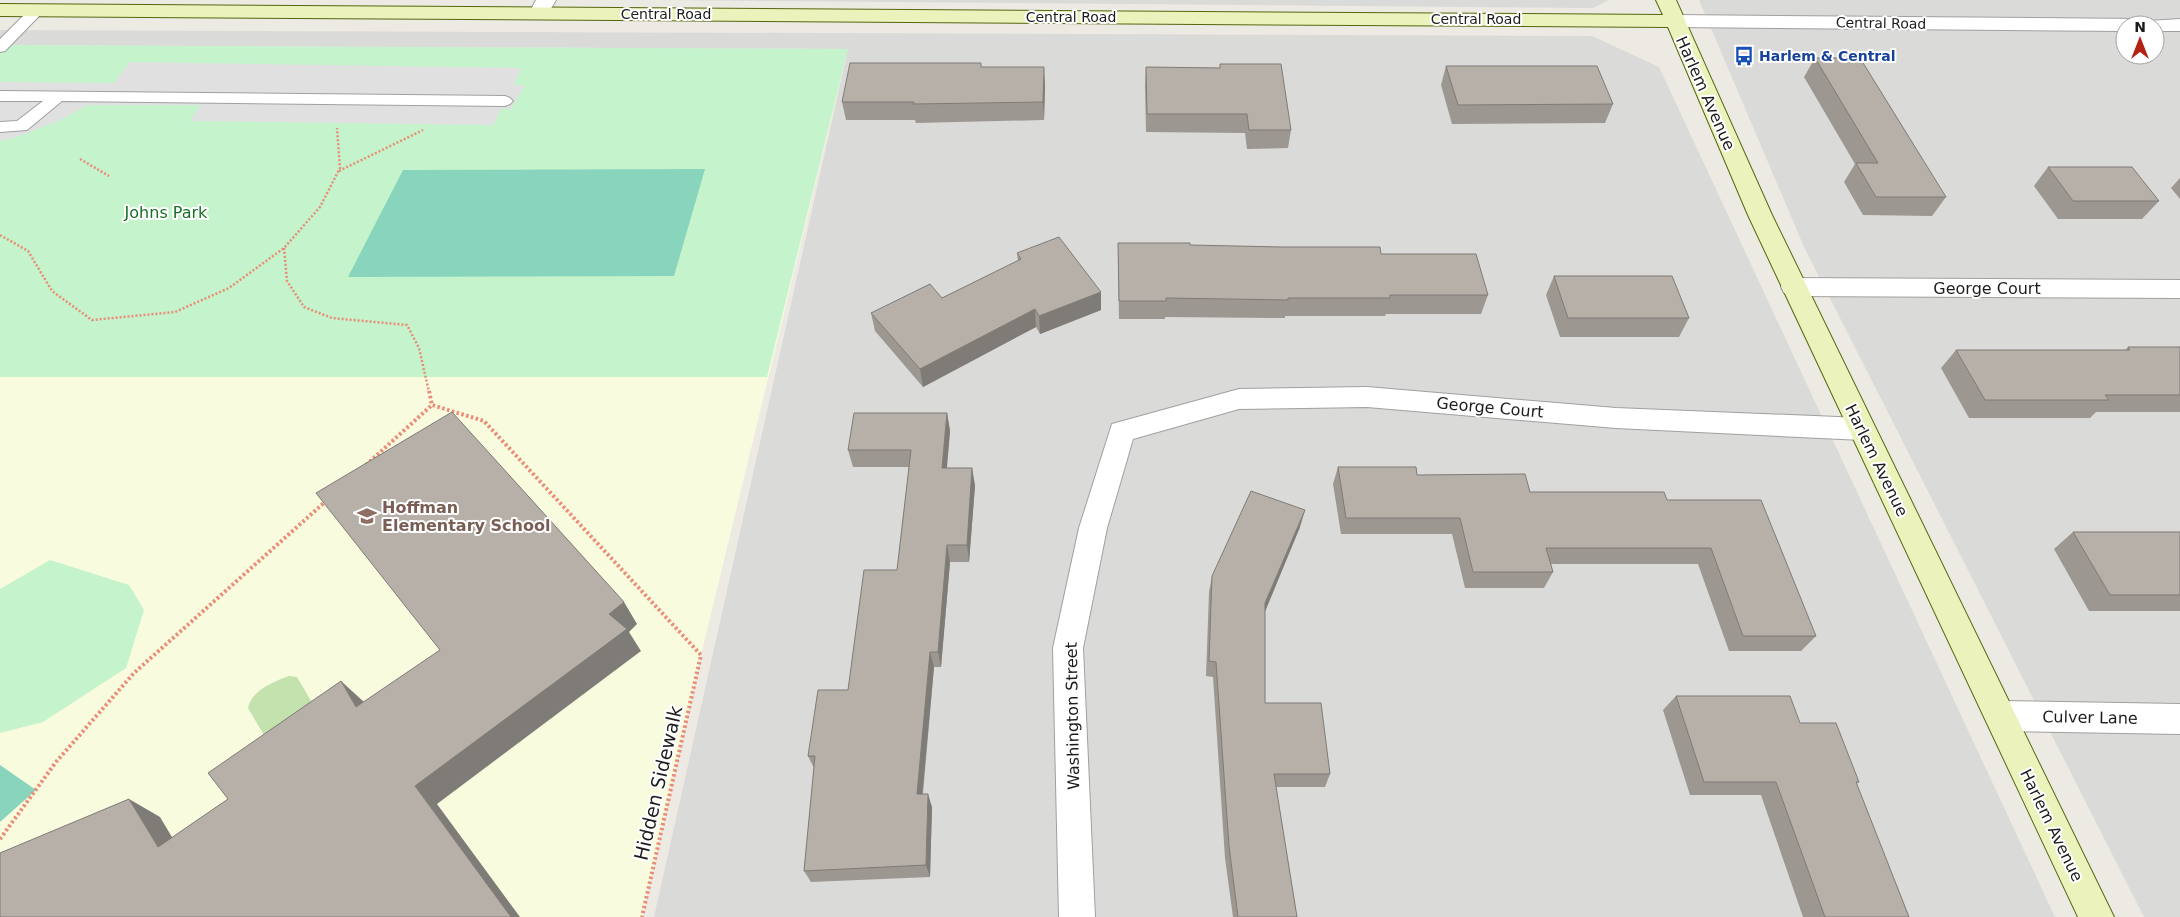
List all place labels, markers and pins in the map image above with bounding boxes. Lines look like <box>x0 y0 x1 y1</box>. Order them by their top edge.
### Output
bus stop icon: Harlem & Central <box>1733 45 1755 67</box>
place label: Harlem & Central <box>1759 48 1896 64</box>
place label: Hoffman Elementary School <box>382 498 550 535</box>
school or university icon: Hoffman Elementary School <box>356 505 378 527</box>

